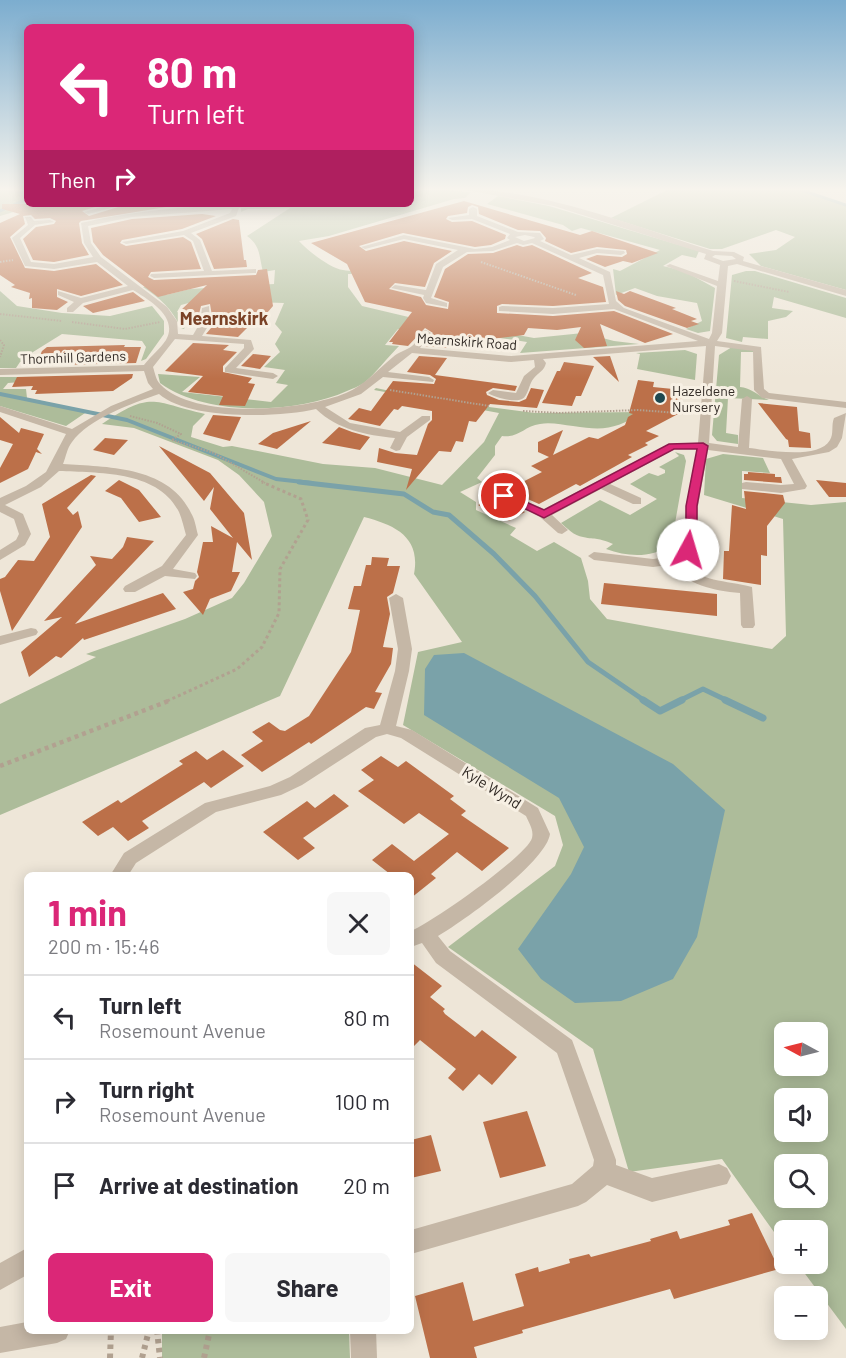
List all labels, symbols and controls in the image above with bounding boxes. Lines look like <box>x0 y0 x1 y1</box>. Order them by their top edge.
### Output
text: 80 m <box>147 46 237 96</box>
icon: left <box>48 48 126 126</box>
text: Turn left <box>147 97 245 129</box>
icon: right <box>108 162 141 195</box>
text: Then <box>48 166 96 192</box>
district label: Mearnskirk <box>180 307 269 329</box>
street label: Mearnskirk Road <box>416 329 518 353</box>
street label: Thornhill Gardens <box>20 347 127 367</box>
place label: Hazeldene Nursery <box>672 382 735 415</box>
marker: Hazeldene Nursery <box>653 391 667 405</box>
pin <box>478 470 529 521</box>
icon: arrive <box>487 479 520 512</box>
position arrow <box>656 518 720 582</box>
street label: Kyle Wynd <box>459 762 525 812</box>
text: 1 min <box>48 890 127 933</box>
button: close <box>327 892 390 955</box>
text: 200 m · 15:46 <box>48 934 159 958</box>
text: Turn left <box>99 992 182 1018</box>
icon: left <box>48 1001 81 1034</box>
text: 80 m <box>344 1004 390 1030</box>
text: Rosemount Avenue <box>99 1018 266 1042</box>
north arrow <box>774 1022 828 1076</box>
map controls <box>774 1022 828 1340</box>
text: Turn right <box>99 1076 194 1102</box>
icon: right <box>48 1085 81 1118</box>
text: 100 m <box>335 1088 390 1114</box>
button: sound <box>774 1088 828 1142</box>
text: Rosemount Avenue <box>99 1102 266 1126</box>
button: search <box>774 1154 828 1208</box>
icon: arrive <box>48 1169 81 1202</box>
text: Arrive at destination <box>99 1172 298 1198</box>
text: 20 m <box>343 1172 390 1198</box>
button: + <box>774 1220 828 1274</box>
button: Exit <box>48 1253 213 1322</box>
button: Share <box>225 1253 390 1322</box>
button: − <box>774 1286 828 1340</box>

